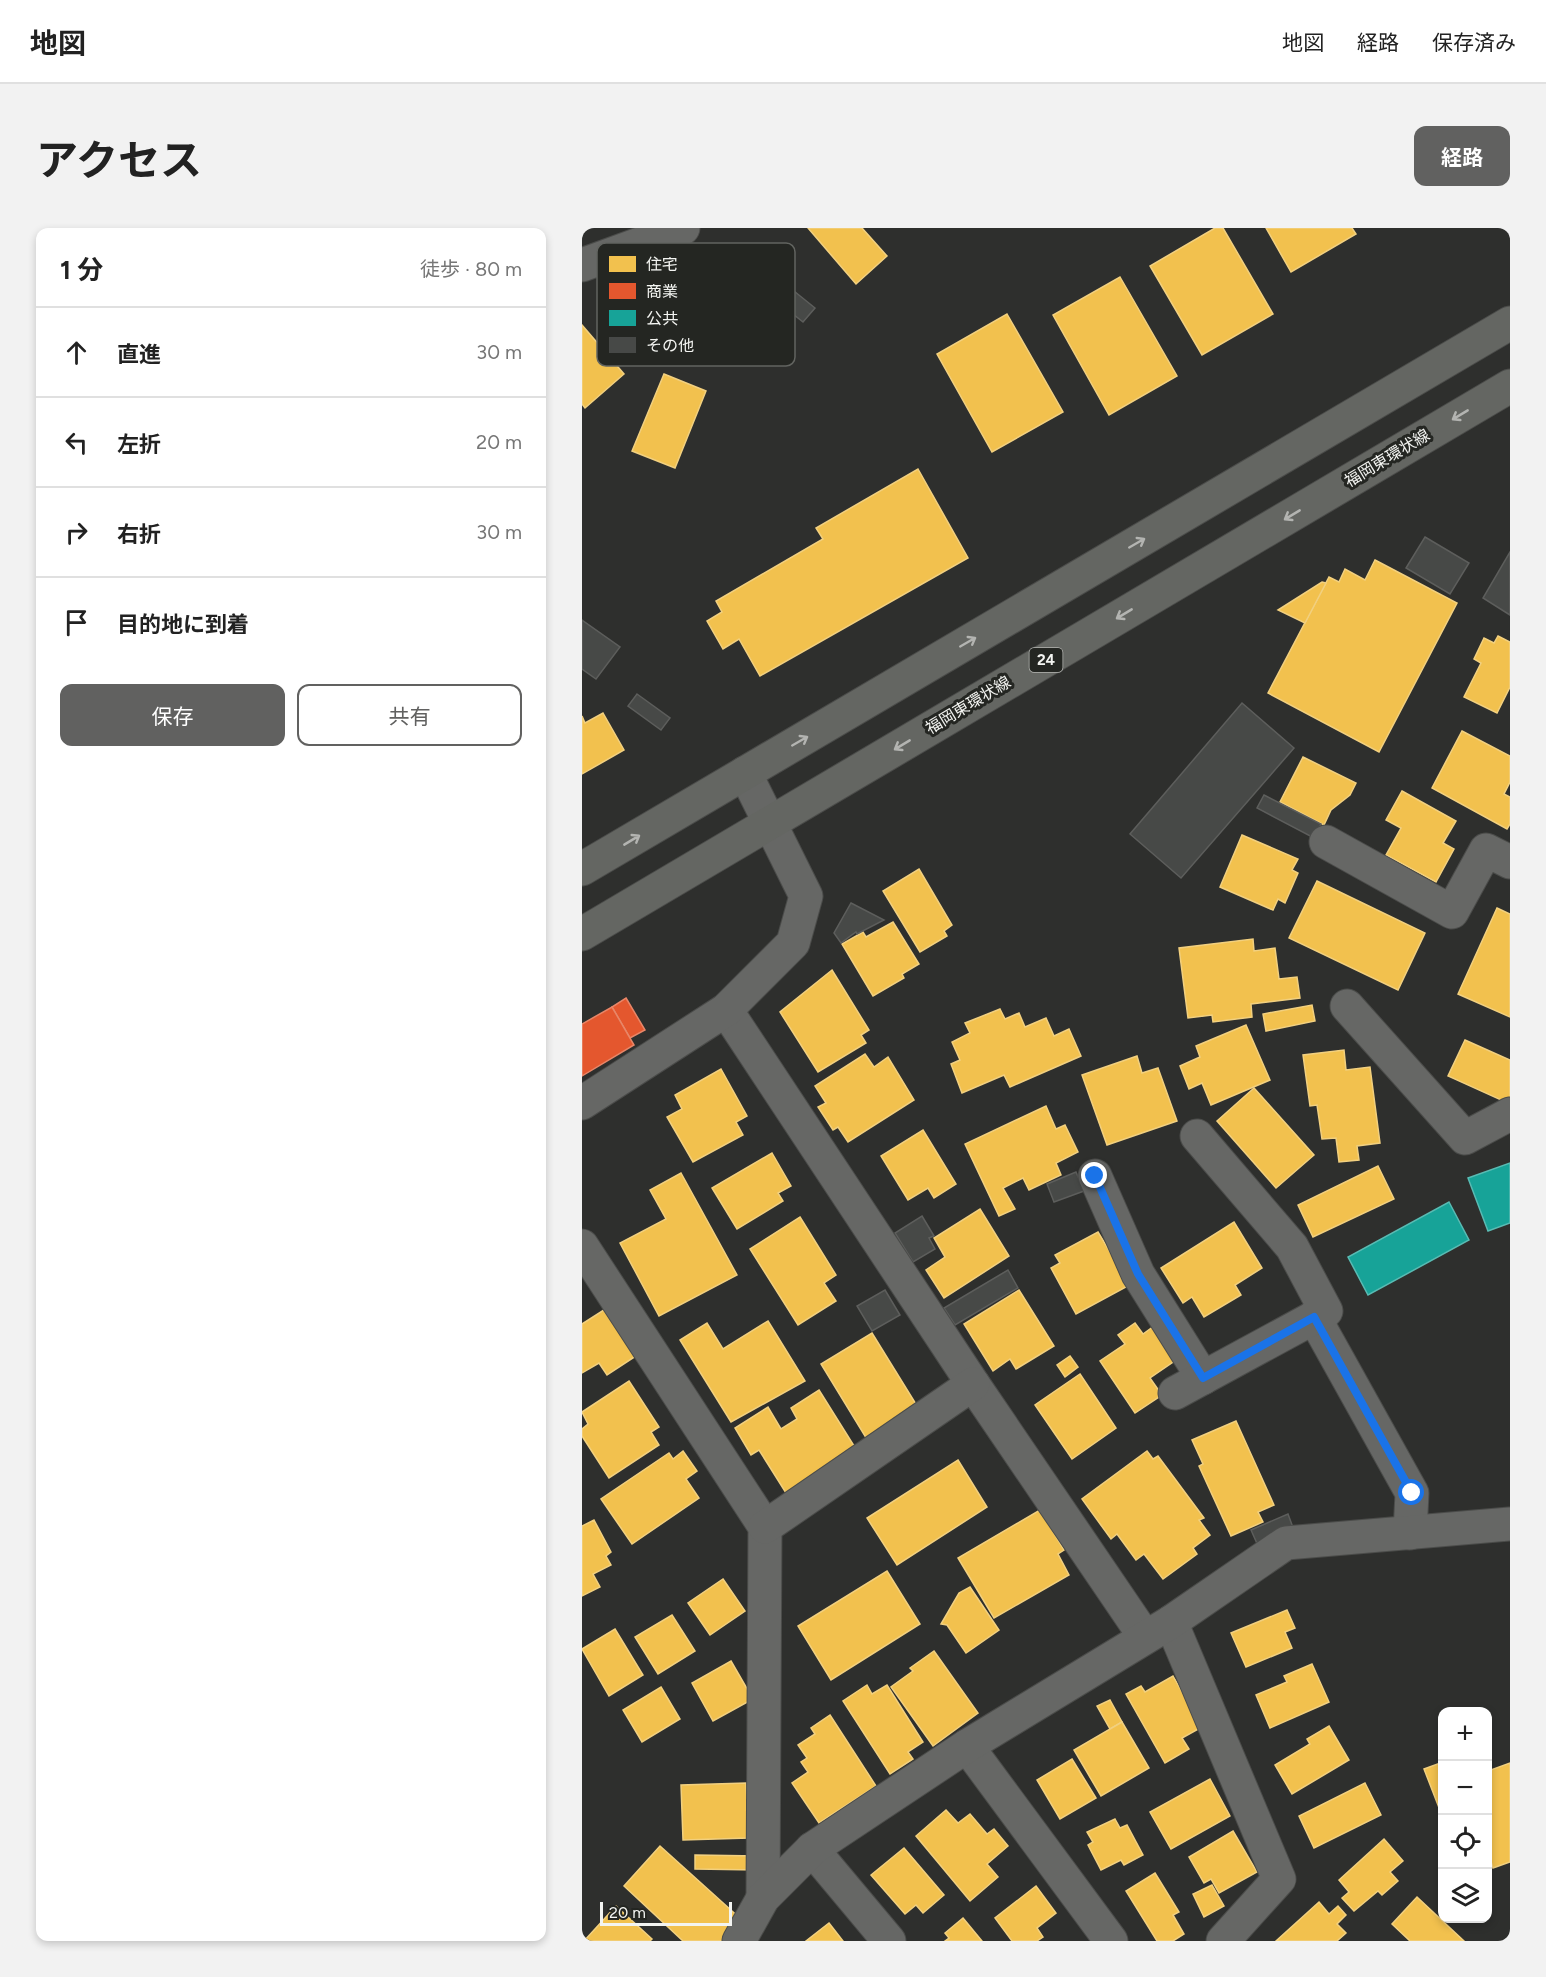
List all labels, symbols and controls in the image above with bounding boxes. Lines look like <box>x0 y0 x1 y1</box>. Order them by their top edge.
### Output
text: 地図 <box>30 26 86 60</box>
text: 地図 <box>1282 30 1324 55</box>
text: 経路 <box>1357 30 1399 55</box>
text: 保存済み <box>1432 30 1516 55</box>
button: 経路 <box>1414 126 1510 186</box>
text: アクセス <box>36 135 202 186</box>
legend <box>597 243 795 366</box>
text: 1 分 <box>60 254 103 286</box>
text: 住宅 <box>646 255 678 274</box>
text: 徒歩 · 80 m <box>420 257 522 281</box>
text: 商業 <box>646 282 678 301</box>
text: 公共 <box>646 309 678 328</box>
icon: ahead <box>60 336 93 369</box>
text: その他 <box>646 336 694 355</box>
text: 30 m <box>476 340 522 364</box>
text: 直進 <box>117 341 161 368</box>
one-way arrow <box>1452 410 1469 422</box>
street label: 福岡東環状線 <box>1341 425 1433 491</box>
icon: left <box>60 426 93 459</box>
text: 20 m <box>476 430 522 454</box>
text: 左折 <box>117 431 161 458</box>
one-way arrow <box>1284 509 1301 521</box>
icon: right <box>60 516 93 549</box>
text: 30 m <box>476 520 522 544</box>
text: 右折 <box>117 521 161 548</box>
one-way arrow <box>1127 537 1145 548</box>
icon: arrive <box>60 606 93 639</box>
one-way arrow <box>1116 608 1133 620</box>
text: 目的地に到着 <box>117 611 249 638</box>
one-way arrow <box>959 636 976 648</box>
road number: 24 <box>1030 648 1062 672</box>
street label: 福岡東環状線 <box>922 672 1014 738</box>
button: 保存 <box>60 684 285 746</box>
button: 共有 <box>297 684 522 746</box>
one-way arrow <box>791 734 808 746</box>
one-way arrow <box>894 739 911 751</box>
one-way arrow <box>623 833 640 845</box>
route end <box>1081 1162 1107 1188</box>
route start <box>1398 1479 1424 1505</box>
map controls <box>1438 1707 1492 1923</box>
button: + <box>1438 1707 1492 1761</box>
button: − <box>1438 1761 1492 1815</box>
button: locate <box>1438 1815 1492 1869</box>
button: layers <box>1438 1869 1492 1923</box>
scale bar <box>600 1899 732 1926</box>
text: 20 m <box>609 1903 646 1922</box>

